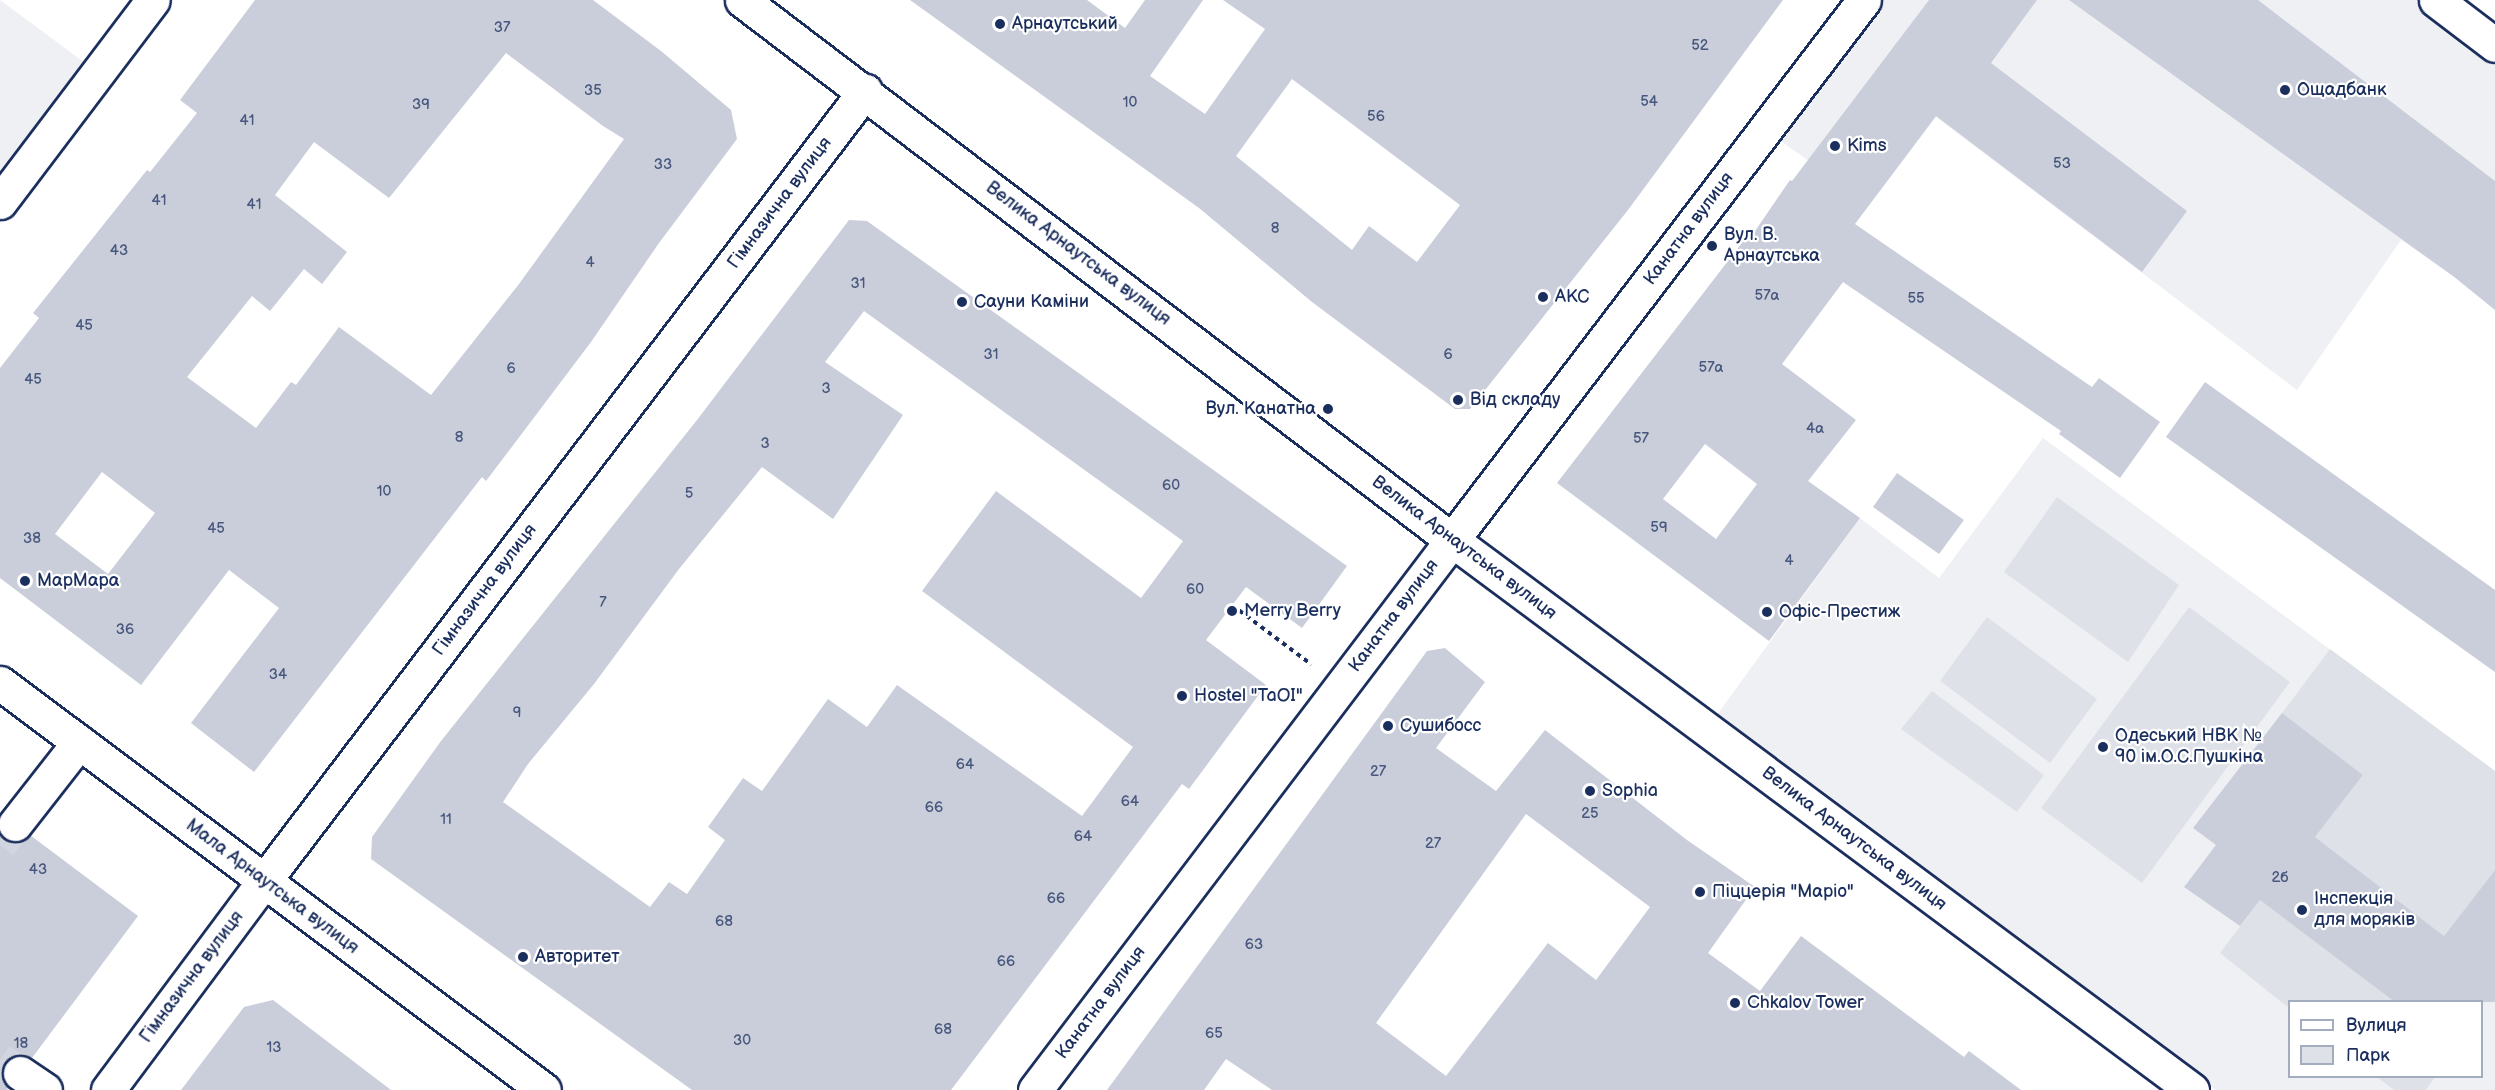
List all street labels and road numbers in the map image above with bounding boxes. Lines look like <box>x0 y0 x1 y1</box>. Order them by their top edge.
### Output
street label: Гімназична вулиця <box>723 133 837 273</box>
street label: Канатна вулиця <box>1640 168 1738 290</box>
street label: Велика Арнаутська вулиця <box>981 177 1175 331</box>
street label: Велика Арнаутська вулиця <box>1367 471 1561 625</box>
street label: Гімназична вулиця <box>428 520 542 660</box>
street label: Канатна вулиця <box>1345 555 1443 677</box>
street label: Велика Арнаутська вулиця <box>1757 762 1951 916</box>
street label: Мала Арнаутська вулиця <box>181 815 363 959</box>
street label: Гімназична вулиця <box>135 907 249 1047</box>
street label: Канатна вулиця <box>1052 942 1150 1064</box>

